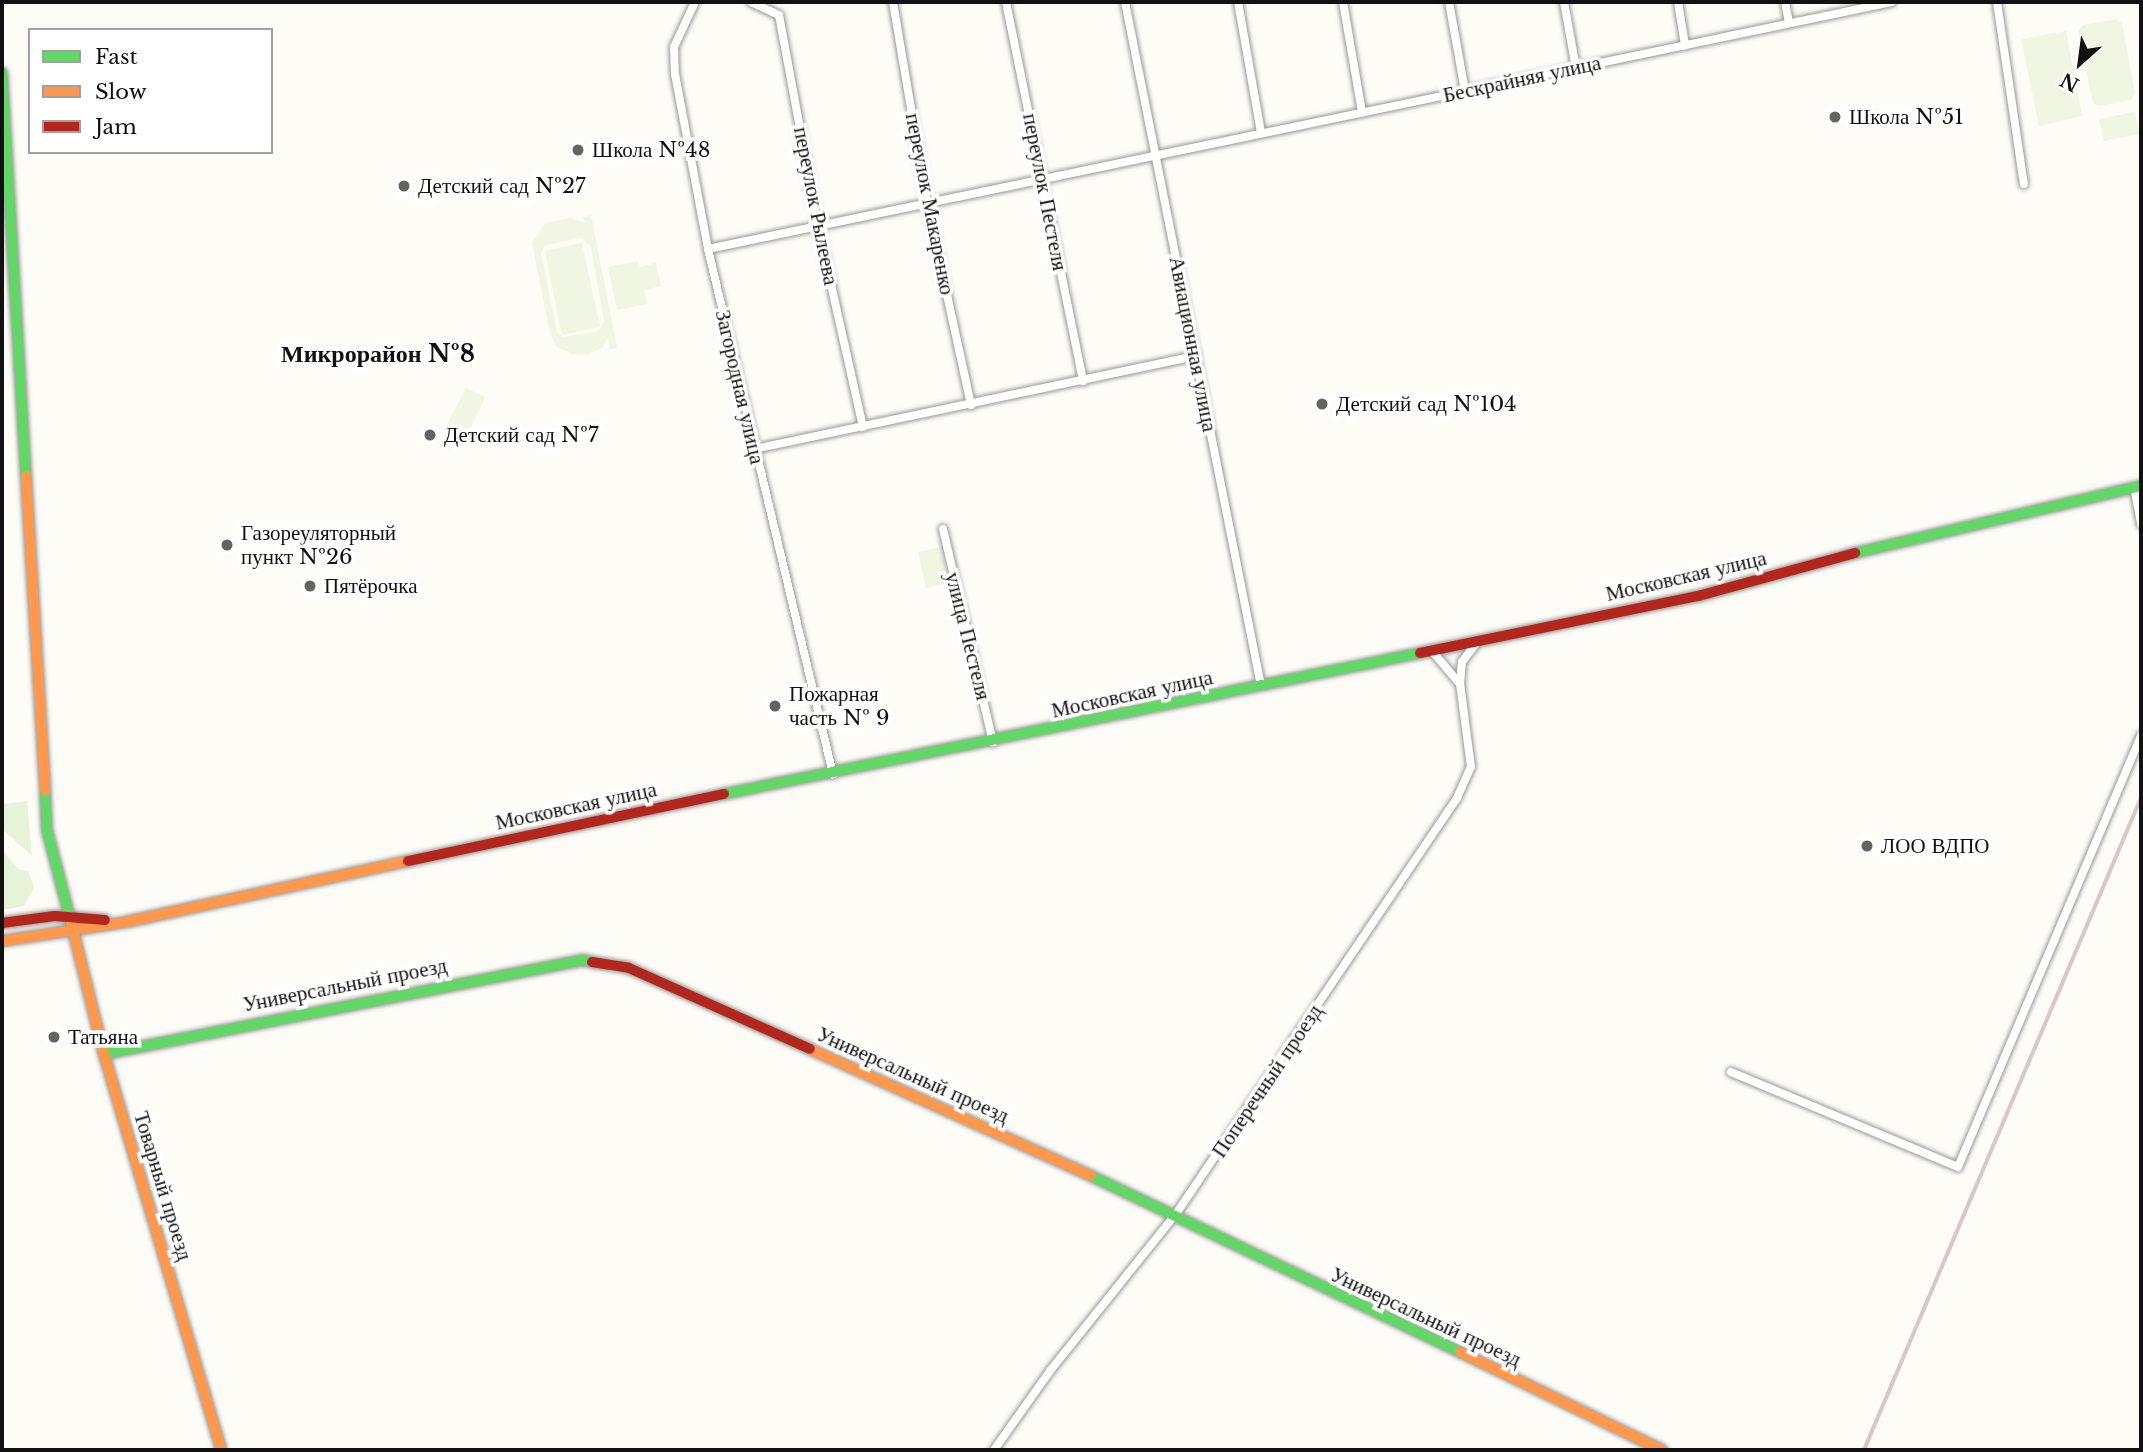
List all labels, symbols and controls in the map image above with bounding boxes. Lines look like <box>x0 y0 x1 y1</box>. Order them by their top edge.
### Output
legend <box>28 28 273 154</box>
north arrow <box>2045 28 2115 98</box>
text: Fast <box>95 44 137 70</box>
street label: Бескрайняя улица <box>1441 50 1603 108</box>
text: N <box>2057 68 2083 96</box>
text: Slow <box>95 79 147 105</box>
place label: Школа №51 <box>1849 104 1964 130</box>
marker: Школа №51 <box>1827 109 1843 125</box>
street label: переулок Макаренко <box>900 111 960 297</box>
street label: переулок Пестеля <box>1017 111 1073 273</box>
text: Jam <box>95 114 137 140</box>
street label: переулок Рылеева <box>788 125 844 287</box>
place label: Школа №48 <box>592 137 710 163</box>
marker: Школа №48 <box>570 142 586 158</box>
place label: Детский сад №27 <box>418 173 585 199</box>
marker: Детский сад №27 <box>396 178 412 194</box>
street label: Авиационная улица <box>1164 254 1222 434</box>
street label: Загородная улица <box>710 307 770 467</box>
district label: Микрорайон №8 <box>281 340 475 368</box>
place label: Детский сад №104 <box>1336 391 1517 417</box>
marker: Детский сад №104 <box>1314 396 1330 412</box>
place label: Детский сад №7 <box>444 422 598 448</box>
marker: Детский сад №7 <box>422 427 438 443</box>
place label: Газореуляторный пункт №26 <box>241 520 396 570</box>
marker: Газореуляторный пункт №26 <box>219 537 235 553</box>
street label: Московская улица <box>1603 545 1769 607</box>
street label: улица Пестеля <box>940 569 996 703</box>
place label: Пятёрочка <box>324 573 418 599</box>
marker: Пятёрочка <box>302 578 318 594</box>
street label: Московская улица <box>1049 665 1215 723</box>
place label: Пожарная часть № 9 <box>789 681 889 731</box>
marker: Пожарная часть № 9 <box>767 698 783 714</box>
street label: Московская улица <box>493 777 659 835</box>
place label: ЛОО ВДПО <box>1881 833 1989 859</box>
marker: ЛОО ВДПО <box>1859 838 1875 854</box>
street label: Универсальный проезд <box>241 953 449 1017</box>
street label: Поперечный проезд <box>1206 1000 1328 1162</box>
street label: Универсальный проезд <box>813 1021 1013 1129</box>
place label: Татьяна <box>68 1024 138 1050</box>
marker: Татьяна <box>46 1029 62 1045</box>
street label: Товарный проезд <box>128 1108 198 1264</box>
street label: Универсальный проезд <box>1327 1262 1525 1372</box>

